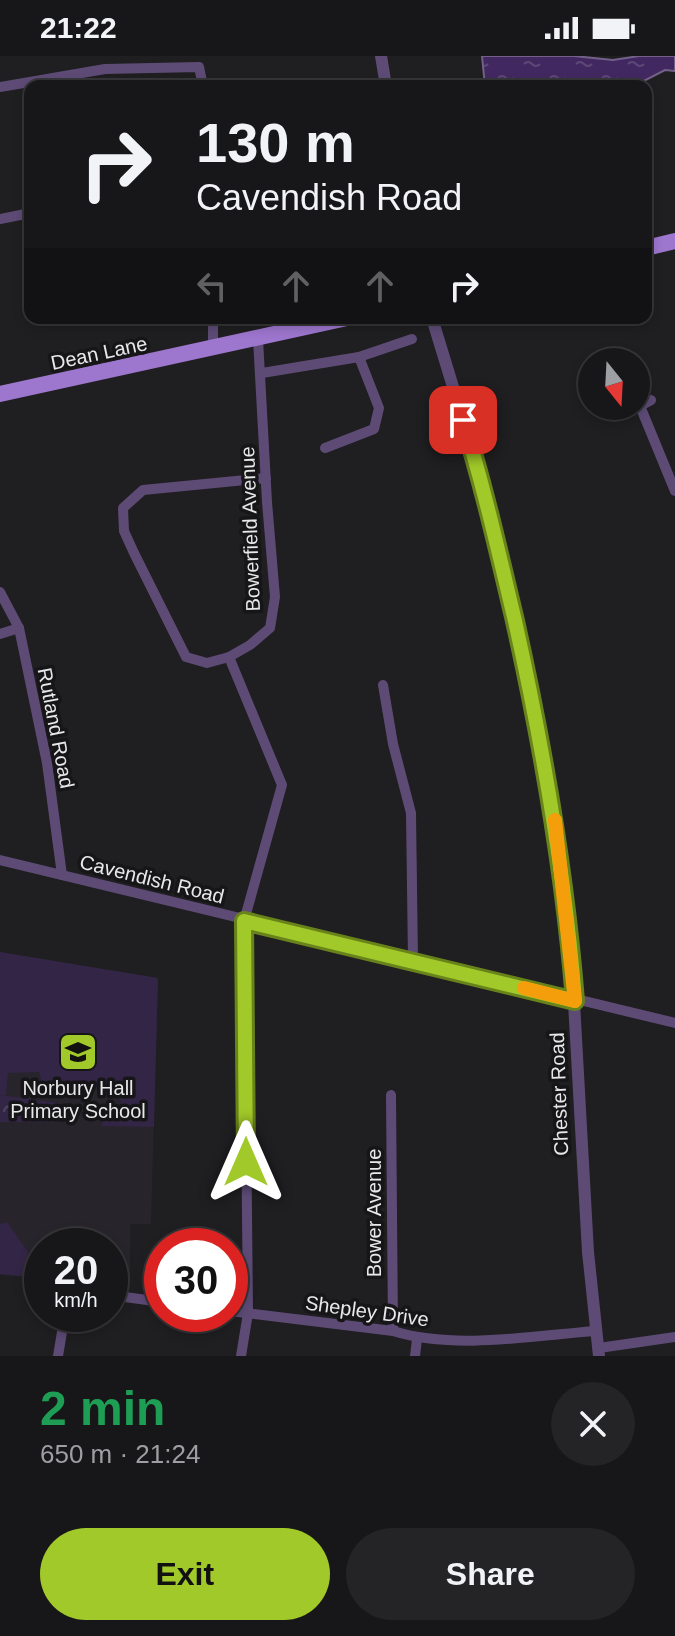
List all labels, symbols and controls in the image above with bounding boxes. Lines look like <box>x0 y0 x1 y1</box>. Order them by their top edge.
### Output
text: 21:22 <box>40 11 117 44</box>
text: 130 m <box>196 111 355 174</box>
icon: right <box>64 112 168 216</box>
text: Cavendish Road <box>196 177 462 218</box>
icon: left <box>190 264 234 308</box>
icon: ahead <box>274 264 318 308</box>
icon: ahead <box>358 264 402 308</box>
icon: right <box>442 264 486 308</box>
street label: Dean Lane <box>49 332 149 374</box>
north arrow <box>578 348 650 420</box>
map controls <box>578 348 650 420</box>
pin <box>429 386 497 454</box>
icon: arrive <box>441 398 485 442</box>
street label: Bowerfield Avenue <box>236 446 264 612</box>
street label: Rutland Road <box>34 666 78 790</box>
street label: Cavendish Road <box>78 850 226 908</box>
school or university icon: Norbury Hall Primary School <box>57 1031 99 1073</box>
street label: Chester Road <box>546 1032 572 1156</box>
place label: Norbury Hall Primary School <box>10 1077 146 1122</box>
position arrow <box>204 1120 288 1204</box>
street label: Bower Avenue <box>363 1149 385 1277</box>
speed limit sign: 30 <box>144 1228 248 1332</box>
text: 20 <box>54 1248 98 1292</box>
text: km/h <box>54 1289 98 1311</box>
street label: Shepley Drive <box>304 1291 430 1331</box>
text: 2 min <box>40 1382 165 1435</box>
button: close <box>551 1382 635 1466</box>
text: 650 m · 21:24 <box>40 1439 200 1469</box>
button: Exit <box>40 1528 330 1620</box>
button: Share <box>346 1528 635 1620</box>

